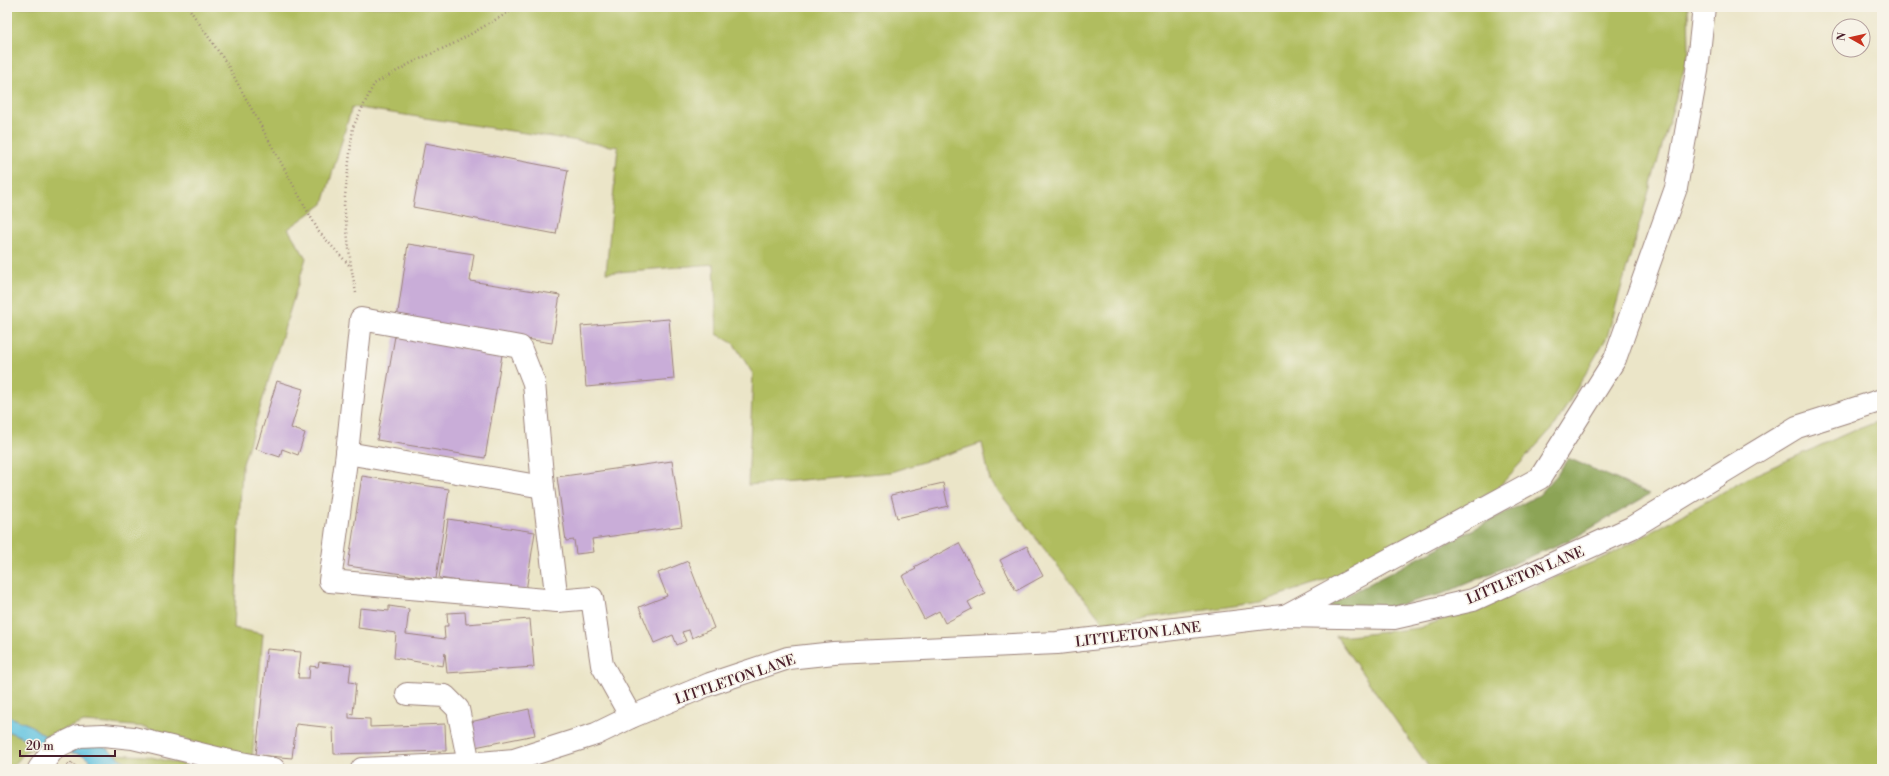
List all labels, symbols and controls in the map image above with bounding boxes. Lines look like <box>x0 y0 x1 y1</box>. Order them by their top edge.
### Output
north arrow <box>1831 18 1871 58</box>
text: N <box>1835 31 1850 42</box>
street label: LITTLETON LANE <box>1464 543 1587 609</box>
street label: LITTLETON LANE <box>1074 618 1202 652</box>
street label: LITTLETON LANE <box>673 651 798 709</box>
scale bar <box>20 732 115 758</box>
text: 20 m <box>26 739 54 754</box>

